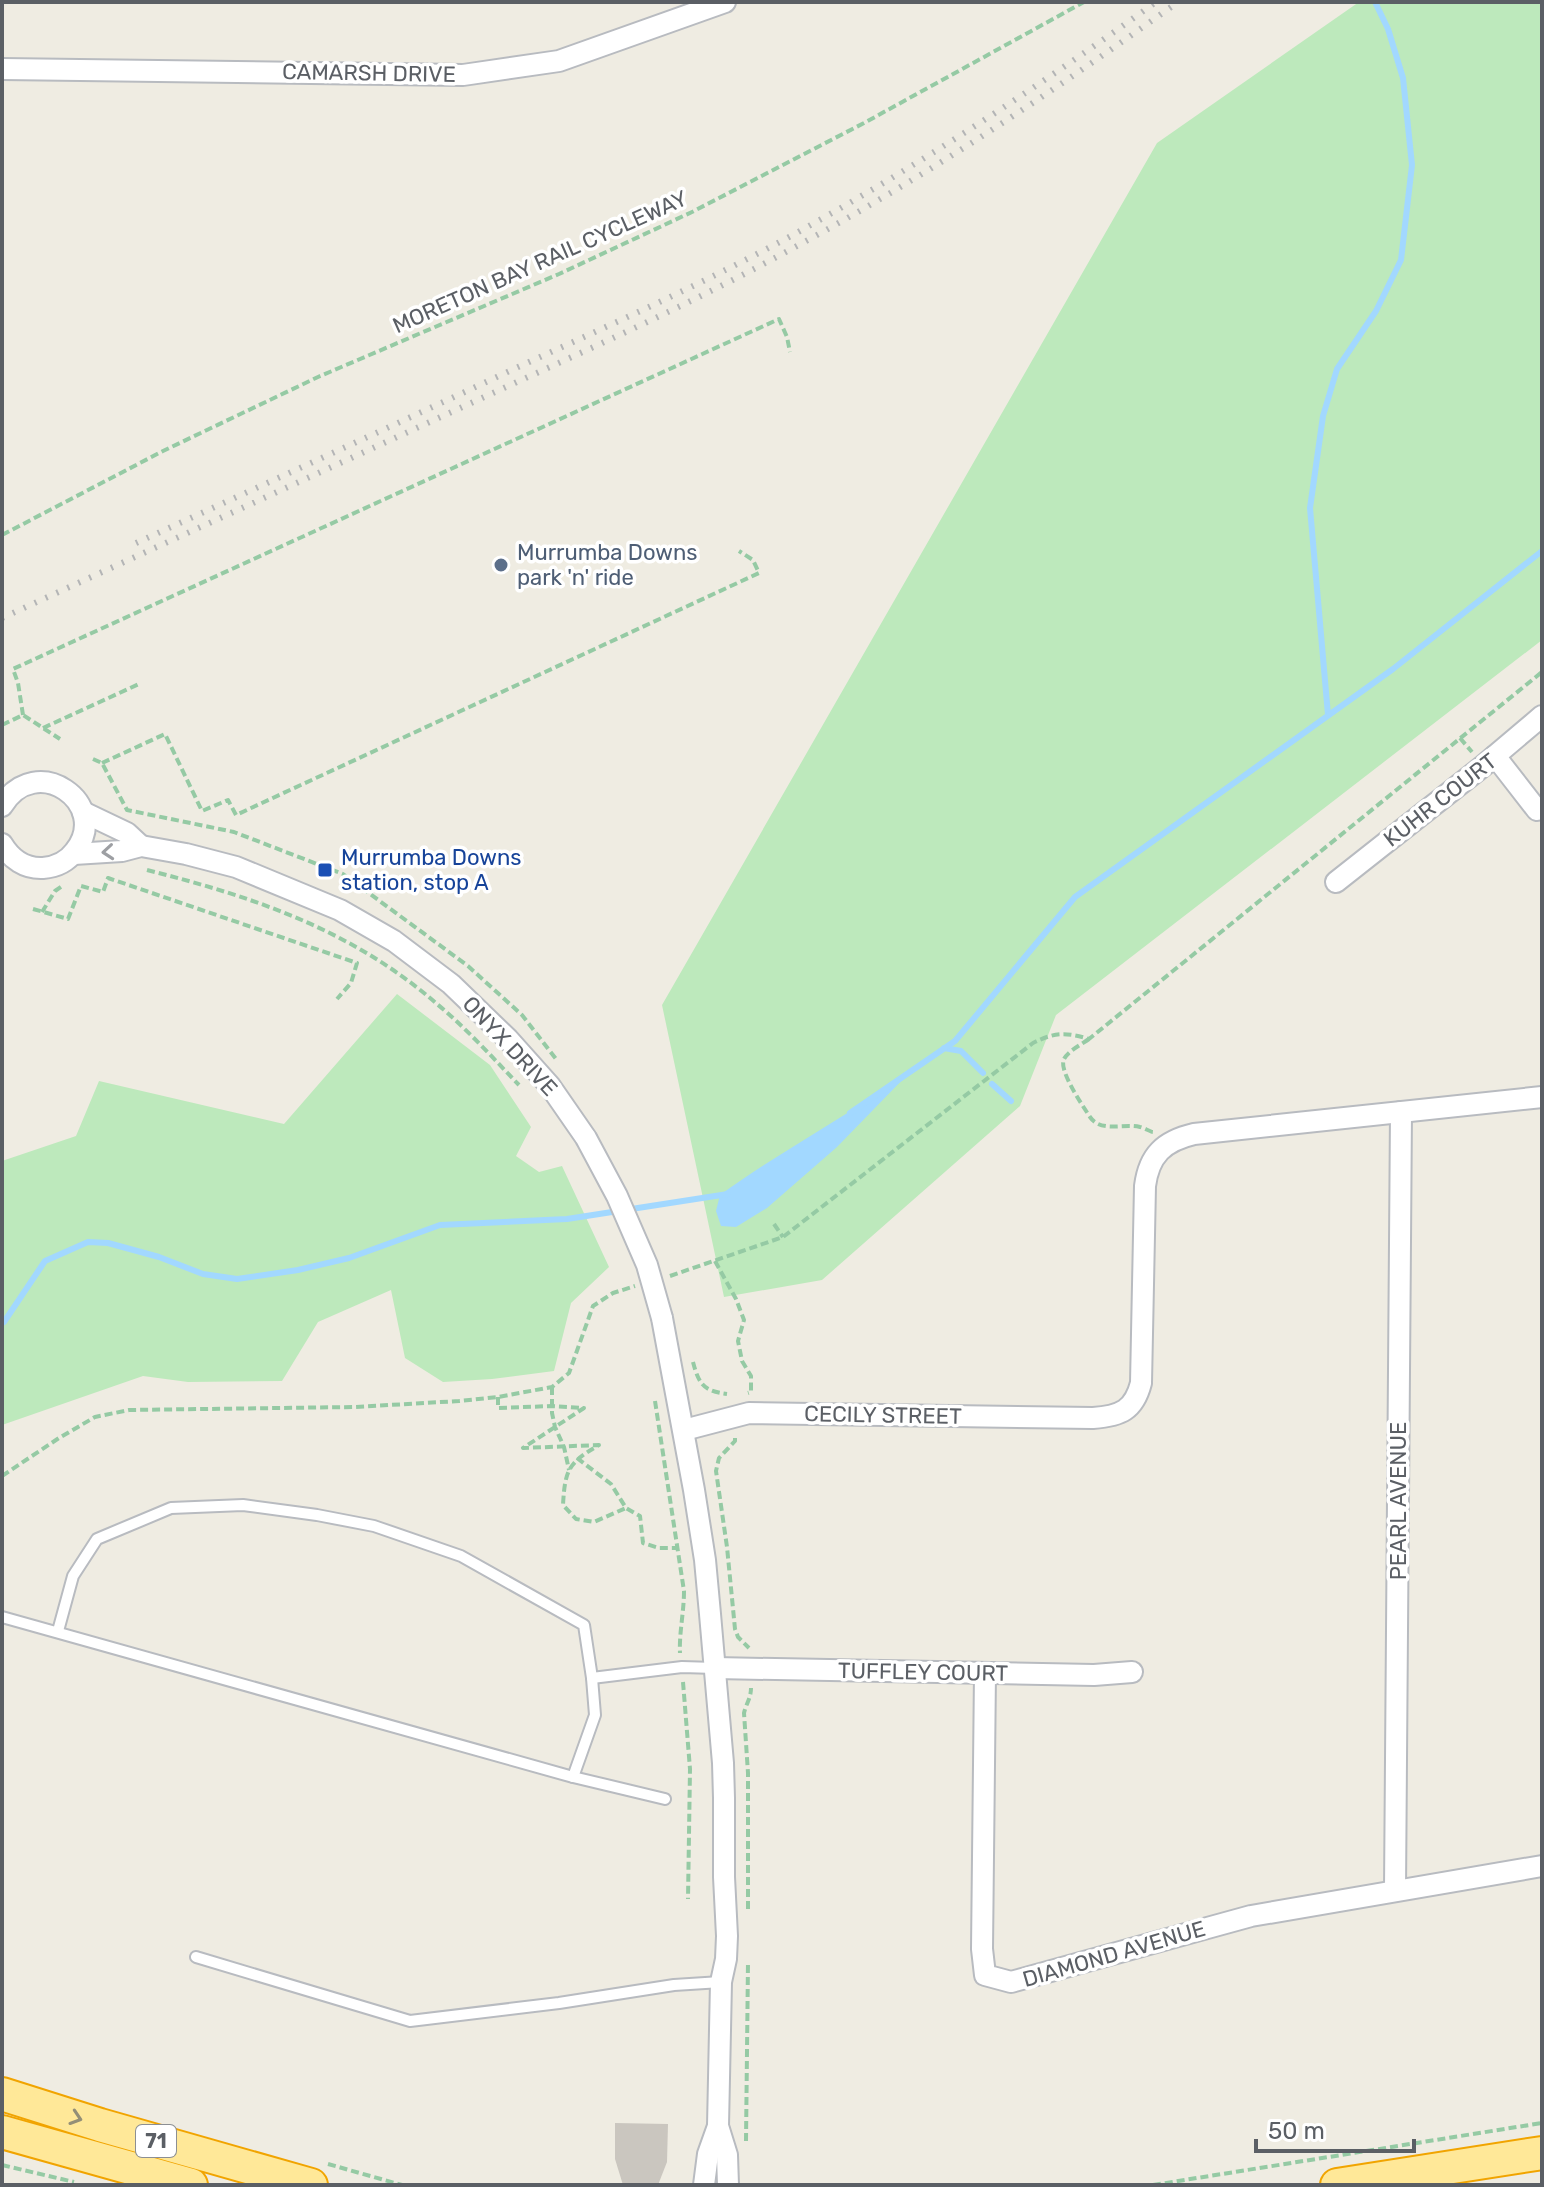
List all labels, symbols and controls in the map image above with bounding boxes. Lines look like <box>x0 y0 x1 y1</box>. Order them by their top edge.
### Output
street label: CAMARSH DRIVE <box>282 58 456 88</box>
street label: MORETON BAY RAIL CYCLEWAY <box>388 185 692 339</box>
place label: Murrumba Downs park 'n' ride <box>517 539 698 591</box>
marker: Murrumba Downs park 'n' ride <box>492 556 510 574</box>
street label: KUHR COURT <box>1378 747 1502 853</box>
one-way arrow <box>101 843 114 860</box>
place label: Murrumba Downs station, stop A <box>341 844 522 896</box>
marker: Murrumba Downs station, stop A <box>316 861 334 879</box>
street label: ONYX DRIVE <box>457 990 563 1102</box>
street label: CECILY STREET <box>804 1400 962 1430</box>
street label: PEARL AVENUE <box>1385 1422 1412 1580</box>
street label: TUFFLEY COURT <box>838 1657 1009 1687</box>
street label: DIAMOND AVENUE <box>1019 1915 1209 1993</box>
scale bar <box>1256 2103 1414 2153</box>
one-way arrow <box>69 2109 83 2125</box>
text: 50 m <box>1268 2117 1325 2145</box>
road number: 71 <box>136 2125 176 2157</box>

